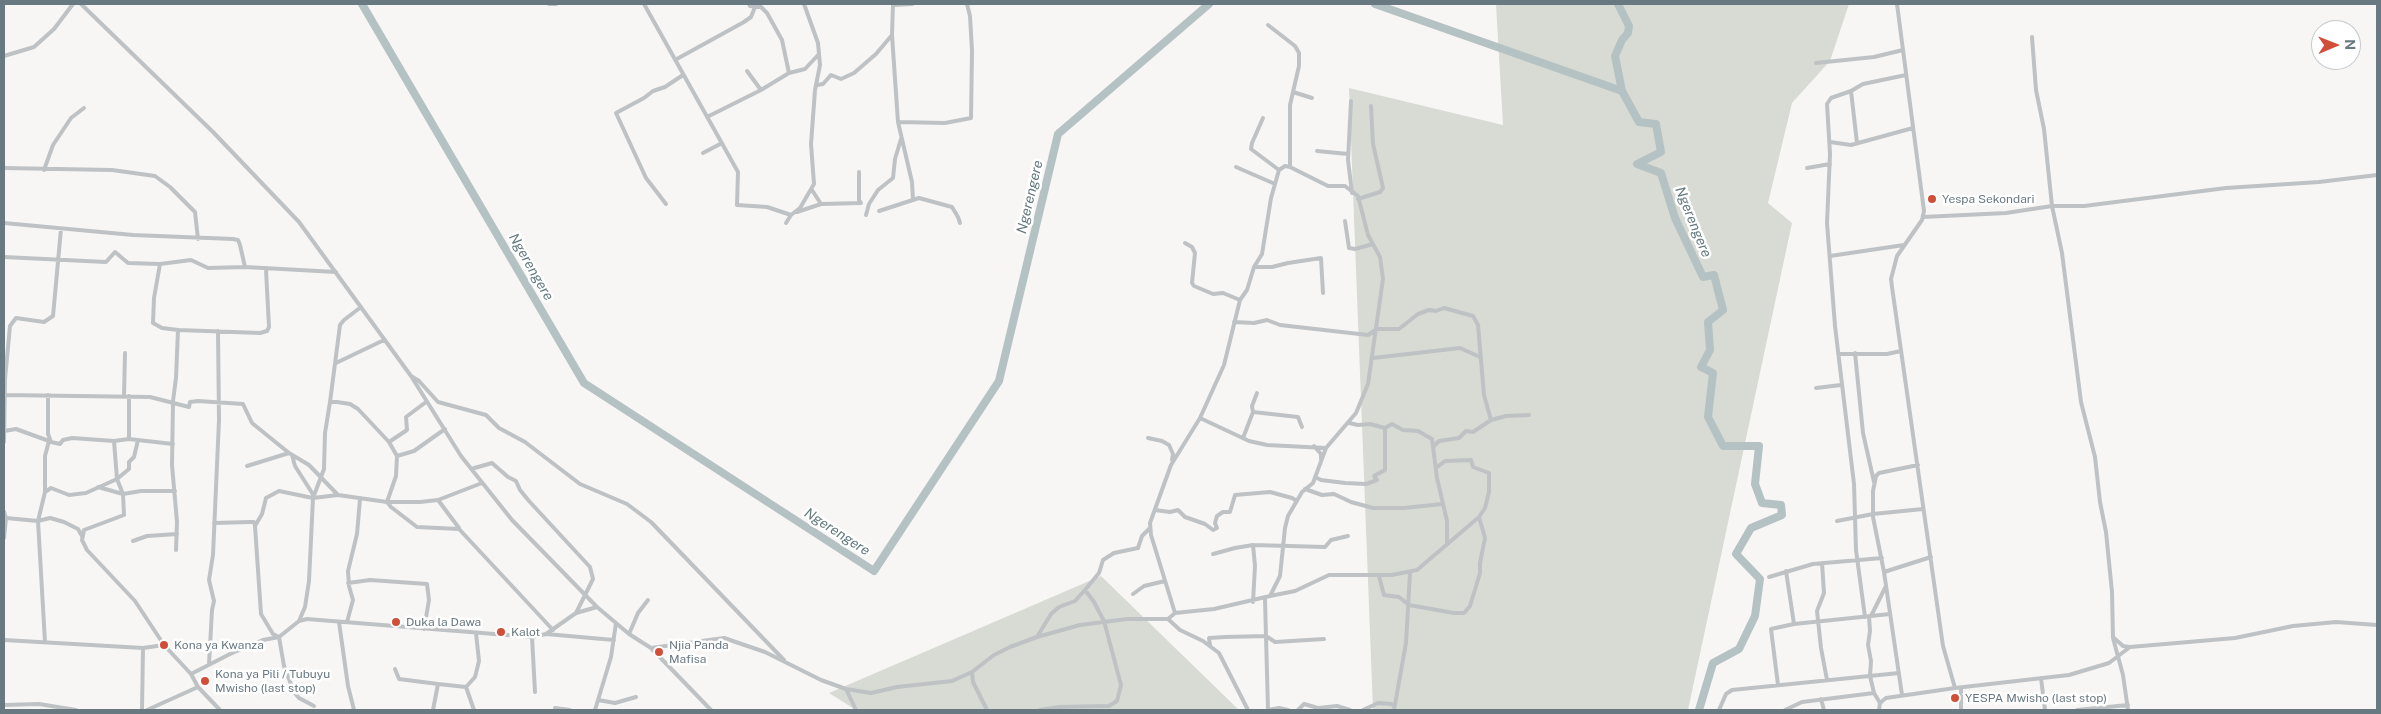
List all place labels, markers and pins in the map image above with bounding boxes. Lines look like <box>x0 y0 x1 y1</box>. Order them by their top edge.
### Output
place label: Yespa Sekondari <box>1942 192 2034 206</box>
marker: Yespa Sekondari <box>1926 193 1938 205</box>
place label: Duka la Dawa <box>406 615 481 629</box>
marker: Duka la Dawa <box>390 616 402 628</box>
place label: Kalot <box>511 625 540 639</box>
marker: Kalot <box>495 626 507 638</box>
place label: Kona ya Kwanza <box>174 638 264 652</box>
place label: Njia Panda Mafisa <box>669 638 729 666</box>
marker: Kona ya Kwanza <box>158 639 170 651</box>
marker: Njia Panda Mafisa <box>653 646 665 658</box>
place label: Kona ya Pili / Tubuyu Mwisho (last stop) <box>215 667 330 695</box>
marker: Kona ya Pili / Tubuyu Mwisho (last stop) <box>199 675 211 687</box>
place label: YESPA Mwisho (last stop) <box>1965 691 2107 705</box>
marker: YESPA Mwisho (last stop) <box>1949 692 1961 704</box>

